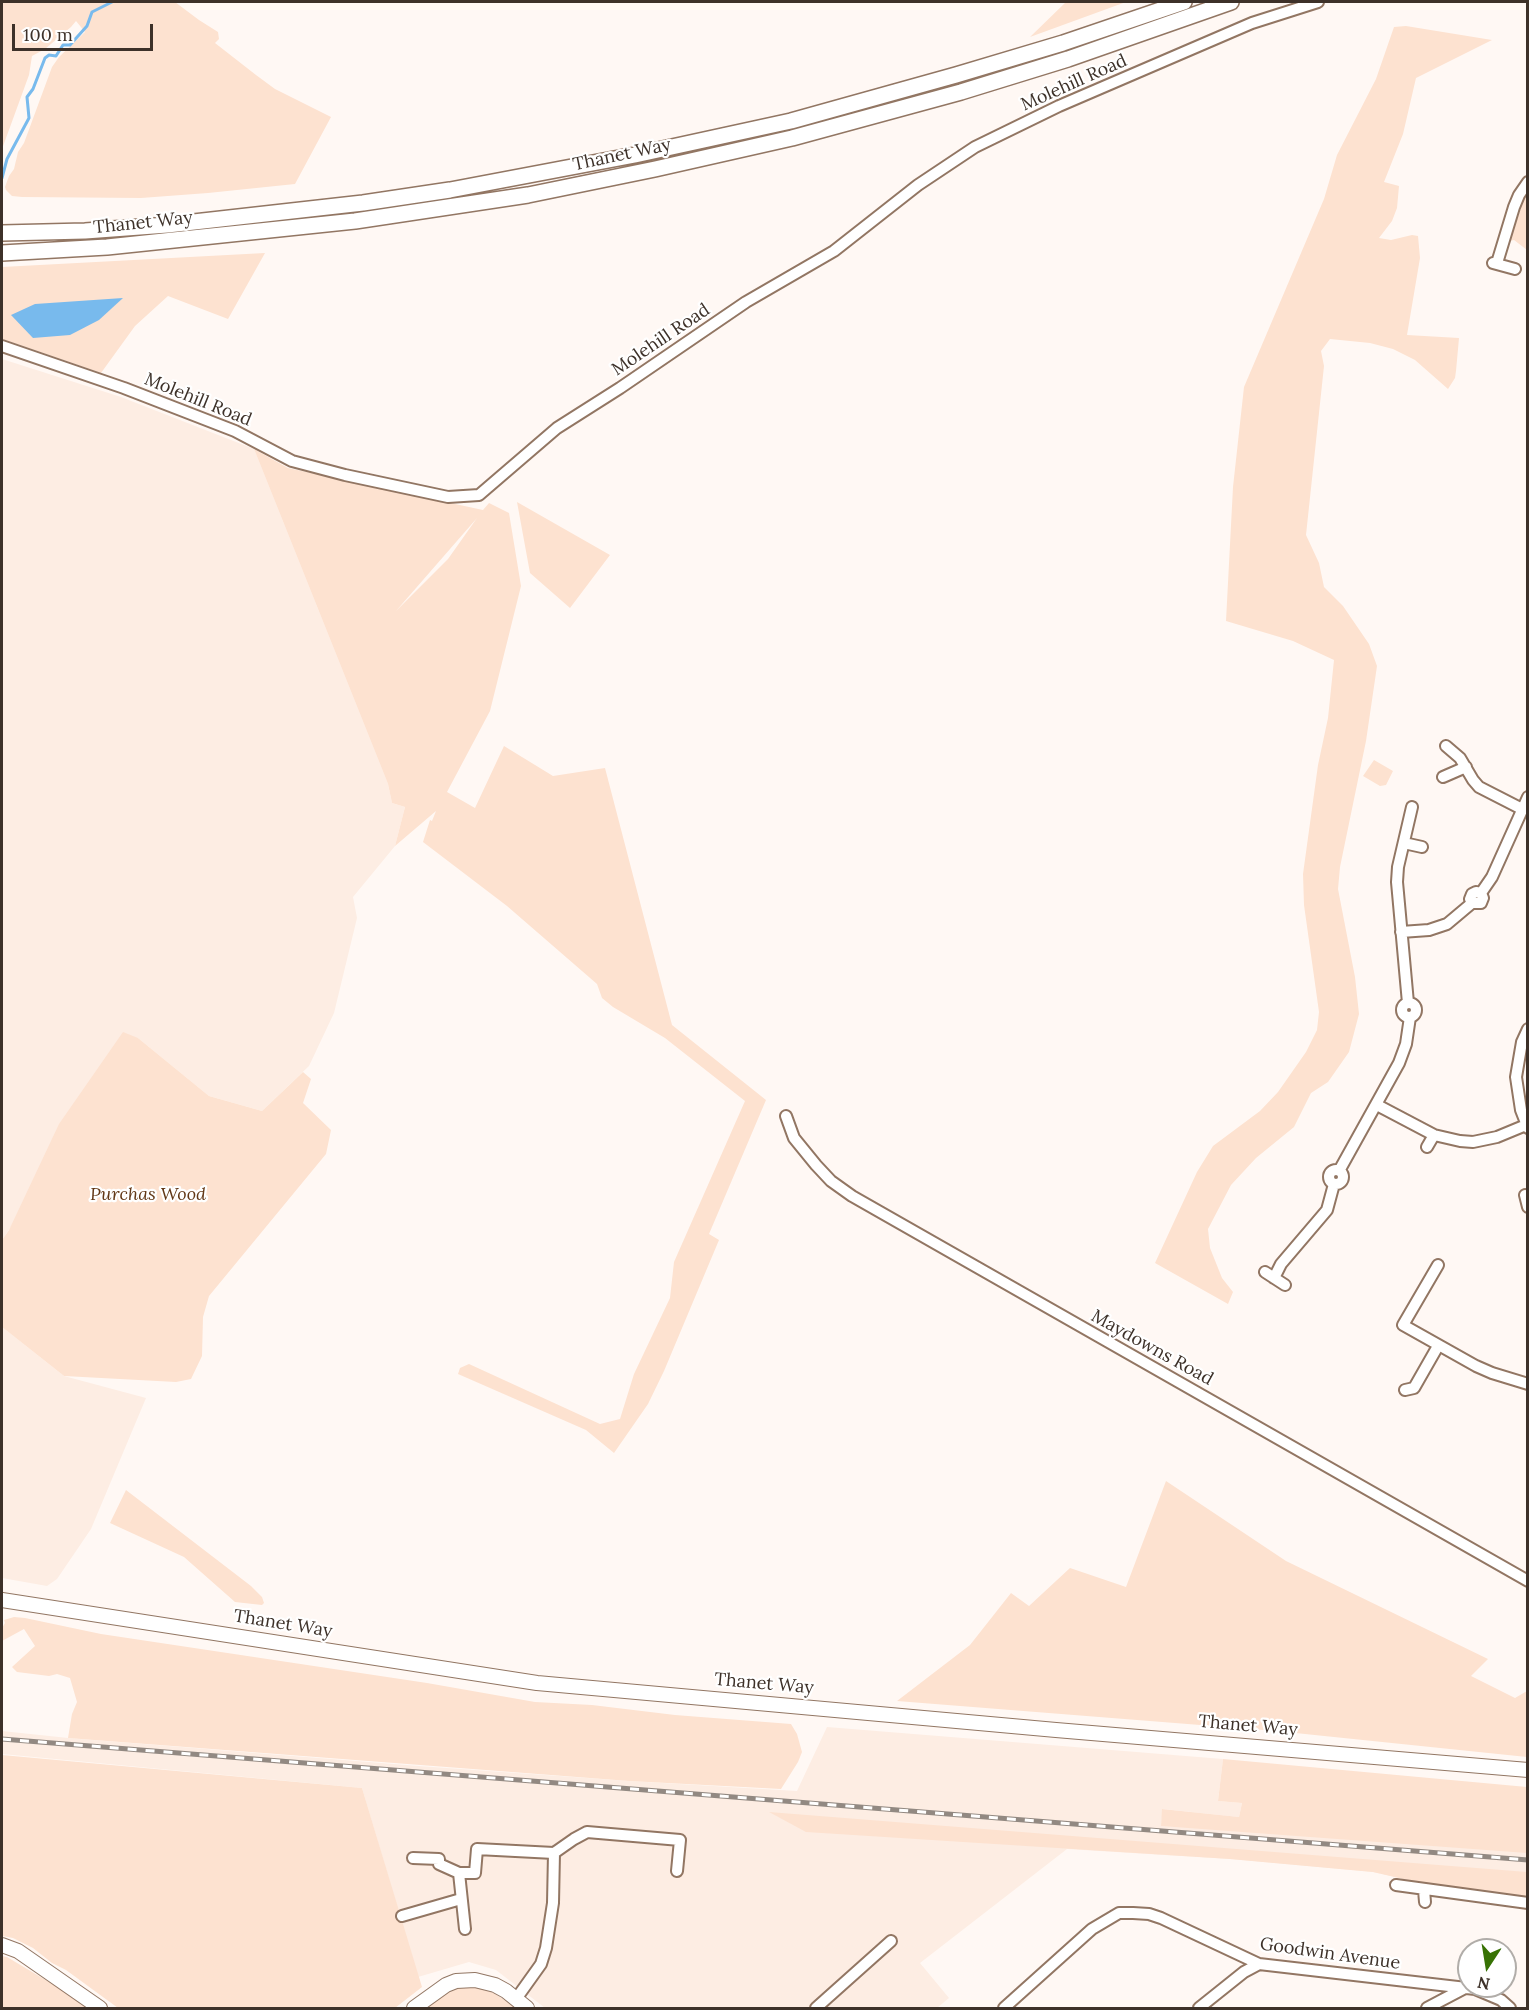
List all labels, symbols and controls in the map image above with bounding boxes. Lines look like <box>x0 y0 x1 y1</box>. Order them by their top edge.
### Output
scale bar <box>15 12 156 50</box>
text: 100 m <box>23 23 73 46</box>
street label: Molehill Road <box>1018 50 1130 116</box>
street label: Thanet Way <box>571 134 673 176</box>
street label: Thanet Way <box>92 207 194 239</box>
street label: Molehill Road <box>608 299 714 381</box>
street label: Molehill Road <box>141 369 255 431</box>
park label: Purchas Wood <box>90 1184 206 1206</box>
street label: Maydowns Road <box>1087 1306 1217 1390</box>
street label: Thanet Way <box>232 1606 334 1642</box>
street label: Thanet Way <box>713 1669 815 1699</box>
street label: Thanet Way <box>1197 1711 1299 1741</box>
street label: Goodwin Avenue <box>1258 1933 1402 1975</box>
north arrow <box>1457 1938 1517 1998</box>
text: N <box>1476 1973 1492 1995</box>

